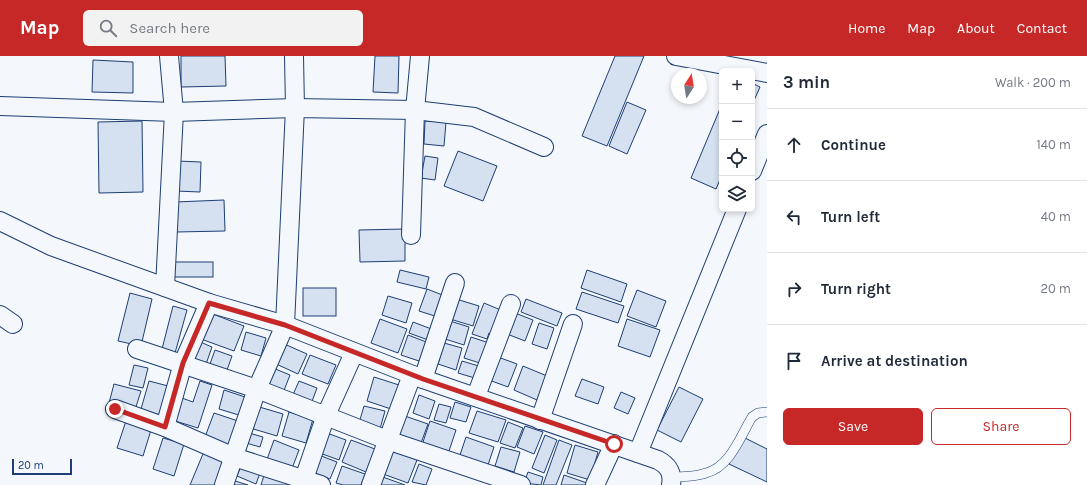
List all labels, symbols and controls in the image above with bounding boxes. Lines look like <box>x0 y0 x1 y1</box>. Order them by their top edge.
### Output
search box <box>83 10 363 46</box>
text: Map <box>20 17 59 39</box>
icon: search <box>97 17 119 39</box>
text: Search here <box>129 19 210 37</box>
text: Home <box>848 20 885 37</box>
text: Map <box>907 20 935 37</box>
text: About <box>957 20 995 37</box>
text: Contact <box>1017 20 1067 37</box>
north arrow <box>671 68 707 104</box>
map controls <box>719 68 755 212</box>
button: + <box>719 68 755 104</box>
text: 3 min <box>783 72 830 92</box>
text: Walk · 200 m <box>995 75 1071 90</box>
button: − <box>719 104 755 140</box>
icon: ahead <box>783 134 805 156</box>
text: Continue <box>821 136 886 154</box>
text: 140 m <box>1036 137 1071 152</box>
button: locate <box>719 140 755 176</box>
button: layers <box>719 176 755 212</box>
icon: left <box>783 206 805 228</box>
text: Turn left <box>821 208 880 226</box>
text: 40 m <box>1041 209 1071 224</box>
icon: right <box>783 278 805 300</box>
text: Turn right <box>821 280 891 298</box>
text: 20 m <box>1041 281 1071 296</box>
icon: arrive <box>783 350 805 372</box>
text: Arrive at destination <box>821 352 968 370</box>
route end <box>106 400 124 418</box>
button: Save <box>783 408 923 445</box>
button: Share <box>931 408 1071 445</box>
route start <box>605 435 623 453</box>
scale bar <box>12 457 72 476</box>
text: 20 m <box>18 459 44 472</box>

